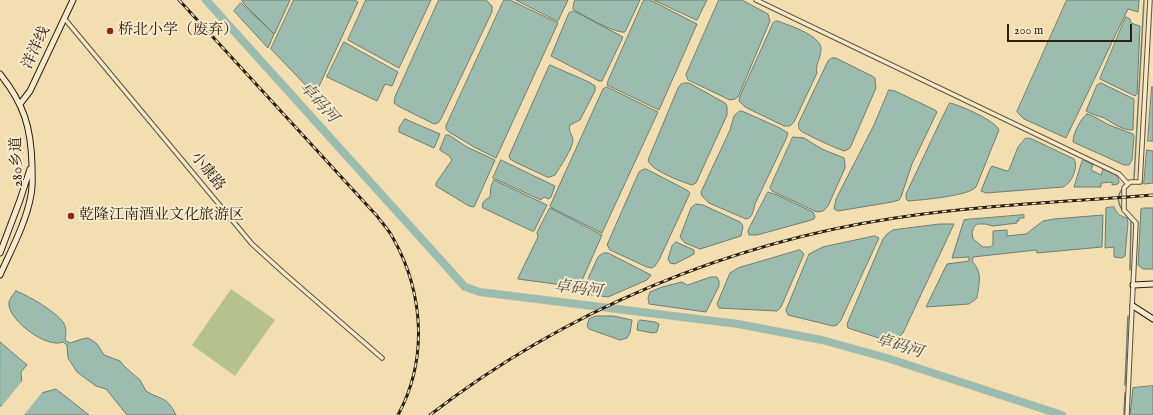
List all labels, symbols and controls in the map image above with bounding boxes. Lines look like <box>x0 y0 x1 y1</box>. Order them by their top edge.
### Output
scale bar <box>1009 16 1134 42</box>
place label: 桥北小学（废弃） <box>118 22 238 40</box>
text: 200 m <box>1014 23 1043 38</box>
street label: 洋洋线 <box>19 24 55 72</box>
marker: 桥北小学（废弃） <box>105 26 115 36</box>
water label: 卓码河 <box>295 79 341 127</box>
street label: 280乡道 <box>8 137 28 187</box>
street label: 小康路 <box>186 149 228 195</box>
place label: 乾隆江南酒业文化旅游区 <box>79 207 244 225</box>
marker: 乾隆江南酒业文化旅游区 <box>66 211 76 221</box>
water label: 卓码河 <box>553 278 603 302</box>
water label: 卓码河 <box>873 331 925 363</box>

